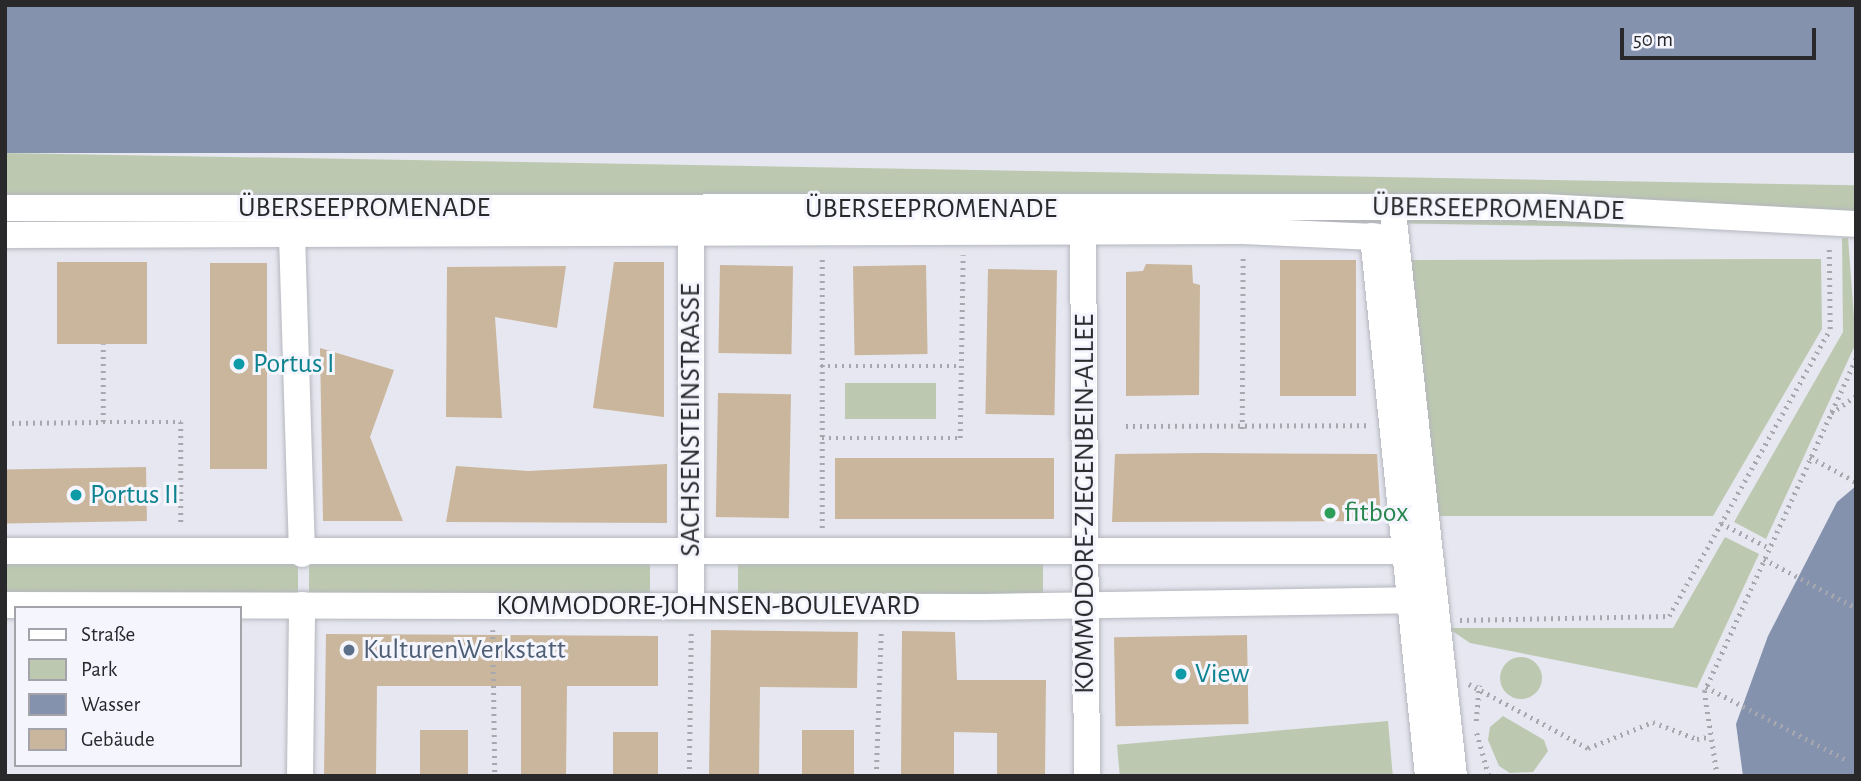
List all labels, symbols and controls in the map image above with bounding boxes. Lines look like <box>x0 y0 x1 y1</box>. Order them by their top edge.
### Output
scale bar <box>1623 14 1819 58</box>
text: 50 m <box>1633 29 1673 50</box>
street label: ÜBERSEEPROMENADE <box>1372 190 1624 228</box>
street label: ÜBERSEEPROMENADE <box>238 191 490 225</box>
street label: ÜBERSEEPROMENADE <box>805 192 1057 226</box>
street label: SACHSENSTEINSTRASSE <box>674 283 708 557</box>
street label: KOMMODORE-ZIEGENBEIN-ALLEE <box>1068 314 1102 694</box>
place label: Portus I <box>253 347 335 381</box>
marker: Portus I <box>231 356 247 372</box>
place label: Portus II <box>90 478 179 512</box>
marker: Portus II <box>68 487 84 503</box>
place label: fitbox <box>1344 496 1408 530</box>
marker: fitbox <box>1322 505 1338 521</box>
street label: KOMMODORE-JOHNSEN-BOULEVARD <box>496 589 920 623</box>
legend <box>14 606 242 767</box>
text: Straße <box>81 624 135 645</box>
place label: KulturenWerkstatt <box>363 633 566 667</box>
marker: KulturenWerkstatt <box>341 642 357 658</box>
place label: View <box>1195 657 1249 691</box>
text: Park <box>81 659 117 680</box>
marker: View <box>1173 666 1189 682</box>
text: Wasser <box>81 694 140 715</box>
text: Gebäude <box>81 729 155 750</box>

